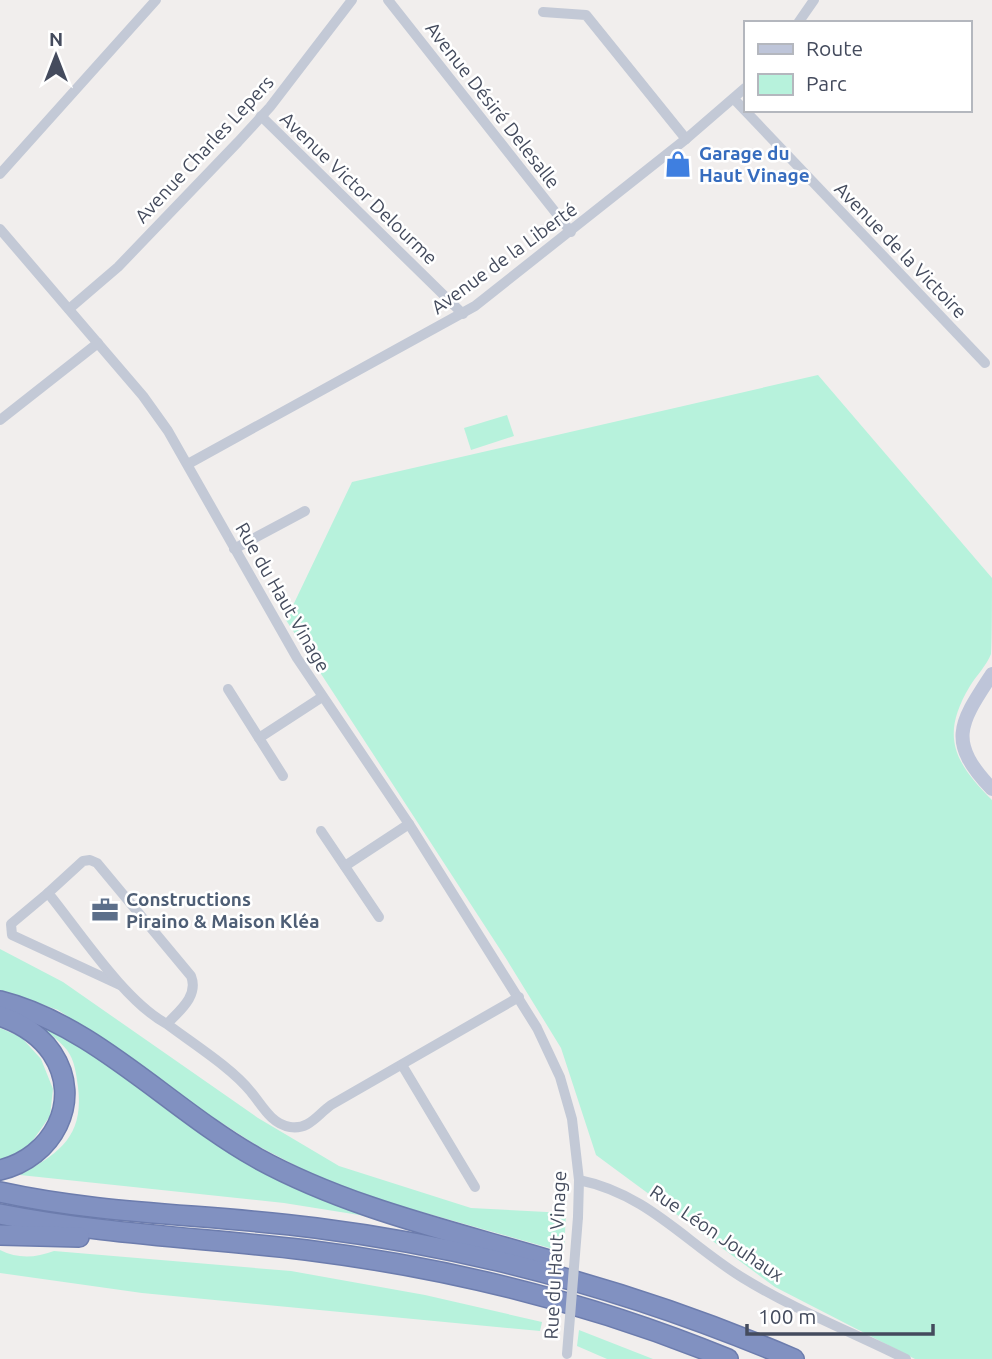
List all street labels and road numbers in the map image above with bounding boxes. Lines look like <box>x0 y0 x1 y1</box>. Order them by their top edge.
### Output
street label: Avenue Désiré Delesalle <box>421 17 565 193</box>
street label: Avenue Charles Lepers <box>130 71 278 227</box>
street label: Avenue Victor Delourme <box>276 107 442 269</box>
street label: Avenue de la Victoire <box>830 177 972 323</box>
street label: Avenue de la Liberté <box>427 198 581 318</box>
street label: Rue du Haut Vinage <box>231 518 335 676</box>
street label: Rue du Haut Vinage <box>540 1170 570 1340</box>
street label: Rue Léon Jouhaux <box>646 1180 788 1286</box>

